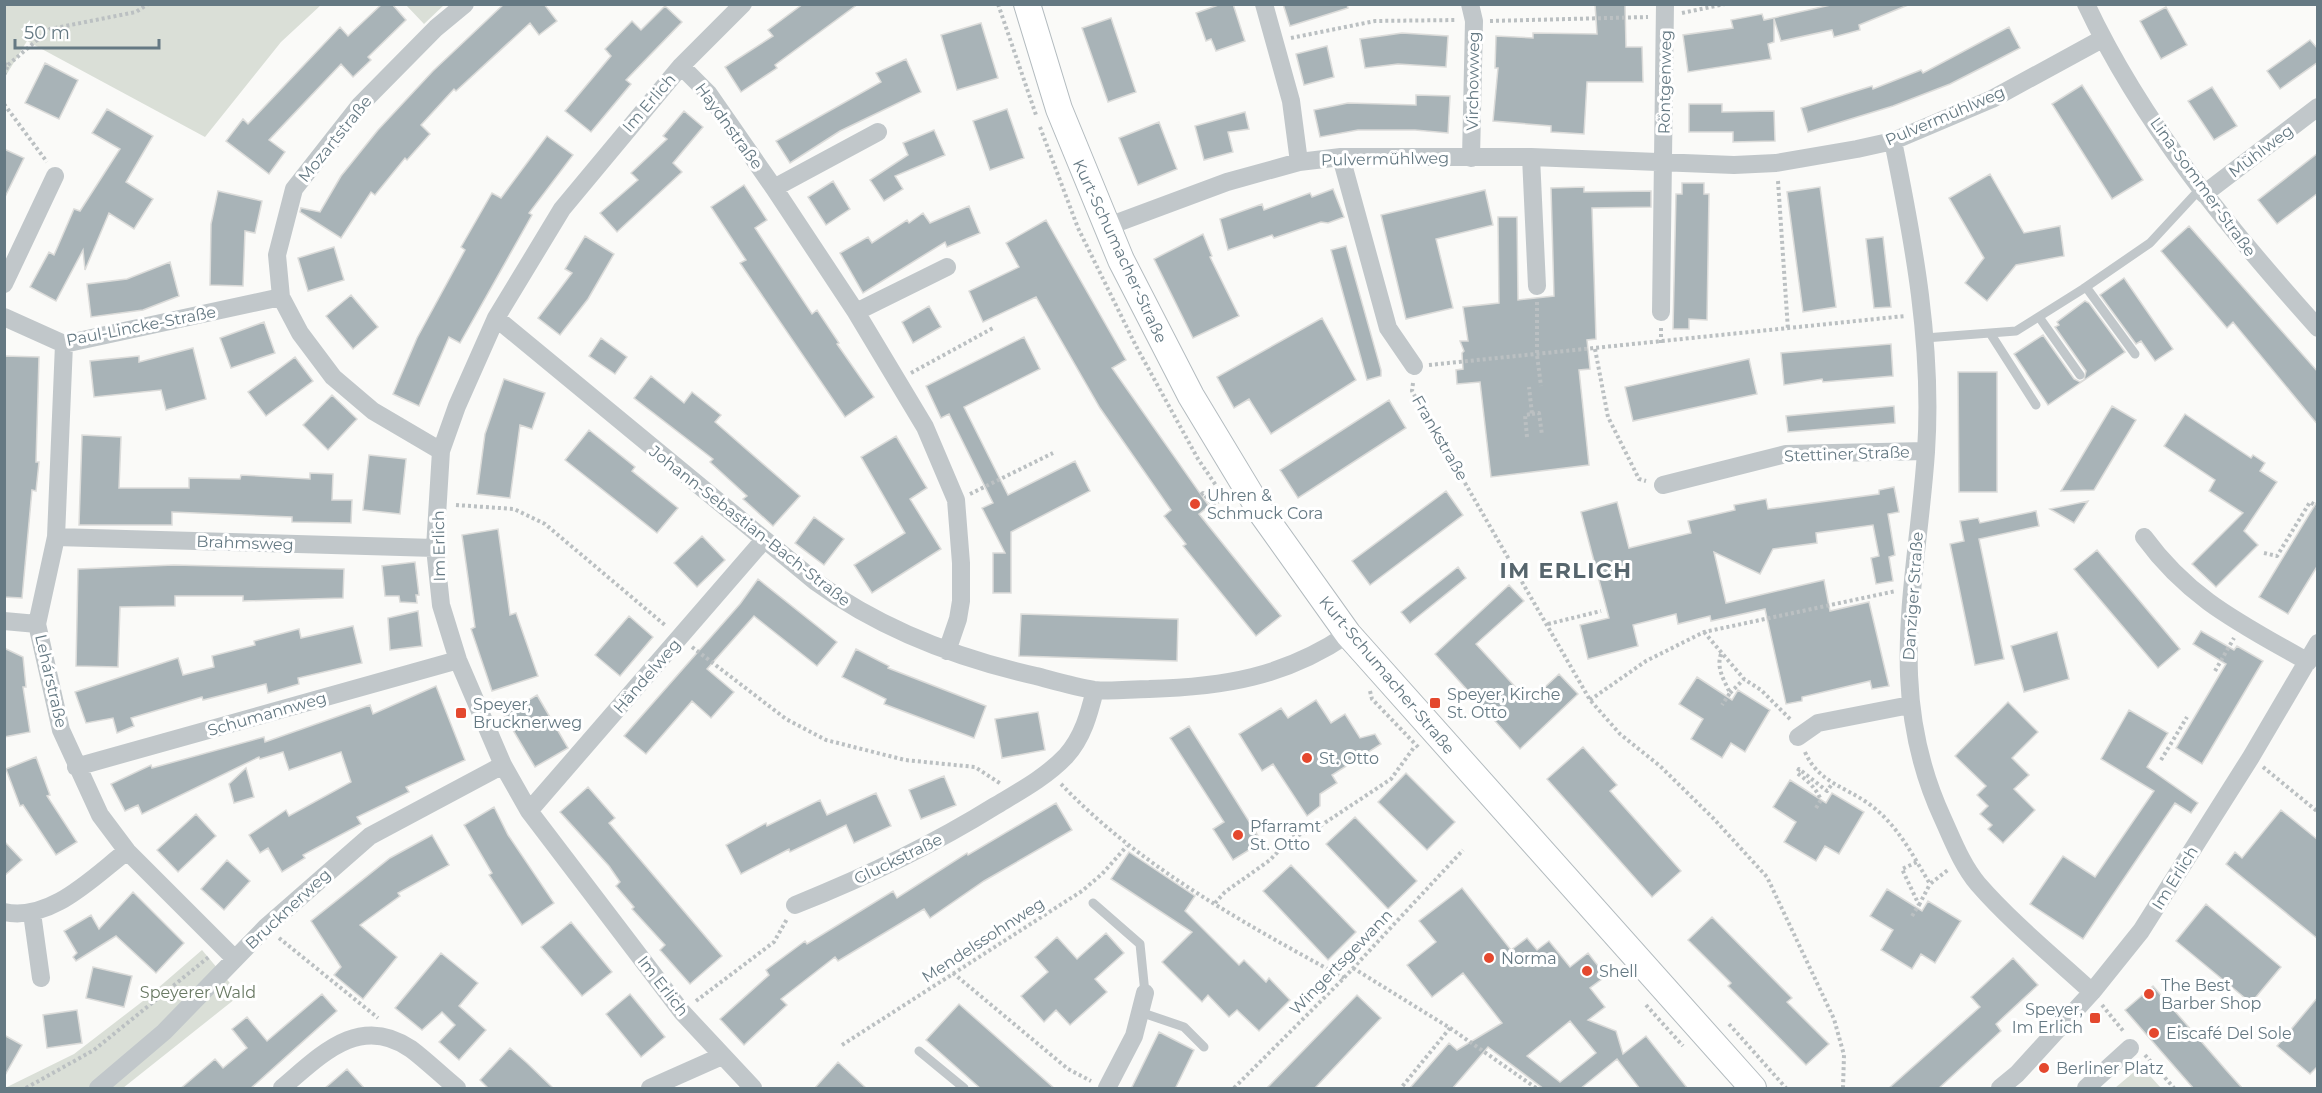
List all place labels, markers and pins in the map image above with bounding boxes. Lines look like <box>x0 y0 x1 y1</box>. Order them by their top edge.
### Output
place label: Uhren & Schmuck Cora <box>1207 486 1323 523</box>
marker: Uhren & Schmuck Cora <box>1188 497 1202 511</box>
place label: Speyer, Kirche St. Otto <box>1447 685 1560 722</box>
place label: Speyer, Brucknerweg <box>473 695 582 732</box>
marker: Speyer, Kirche St. Otto <box>1428 696 1442 710</box>
marker: Speyer, Brucknerweg <box>454 706 468 720</box>
place label: St. Otto <box>1319 749 1379 768</box>
marker: St. Otto <box>1300 751 1314 765</box>
place label: Pfarramt St. Otto <box>1250 817 1322 854</box>
marker: Pfarramt St. Otto <box>1231 828 1245 842</box>
place label: Norma <box>1501 949 1557 968</box>
marker: Norma <box>1482 951 1496 965</box>
place label: Shell <box>1599 962 1638 981</box>
marker: Shell <box>1580 964 1594 978</box>
place label: The Best Barber Shop <box>2161 976 2262 1013</box>
marker: The Best Barber Shop <box>2142 987 2156 1001</box>
place label: Speyer, Im Erlich <box>2012 1000 2083 1037</box>
marker: Speyer, Im Erlich <box>2088 1011 2102 1025</box>
place label: Eiscafé Del Sole <box>2166 1024 2292 1043</box>
marker: Eiscafé Del Sole <box>2147 1026 2161 1040</box>
place label: Berliner Platz <box>2056 1059 2164 1078</box>
marker: Berliner Platz <box>2037 1061 2051 1075</box>

